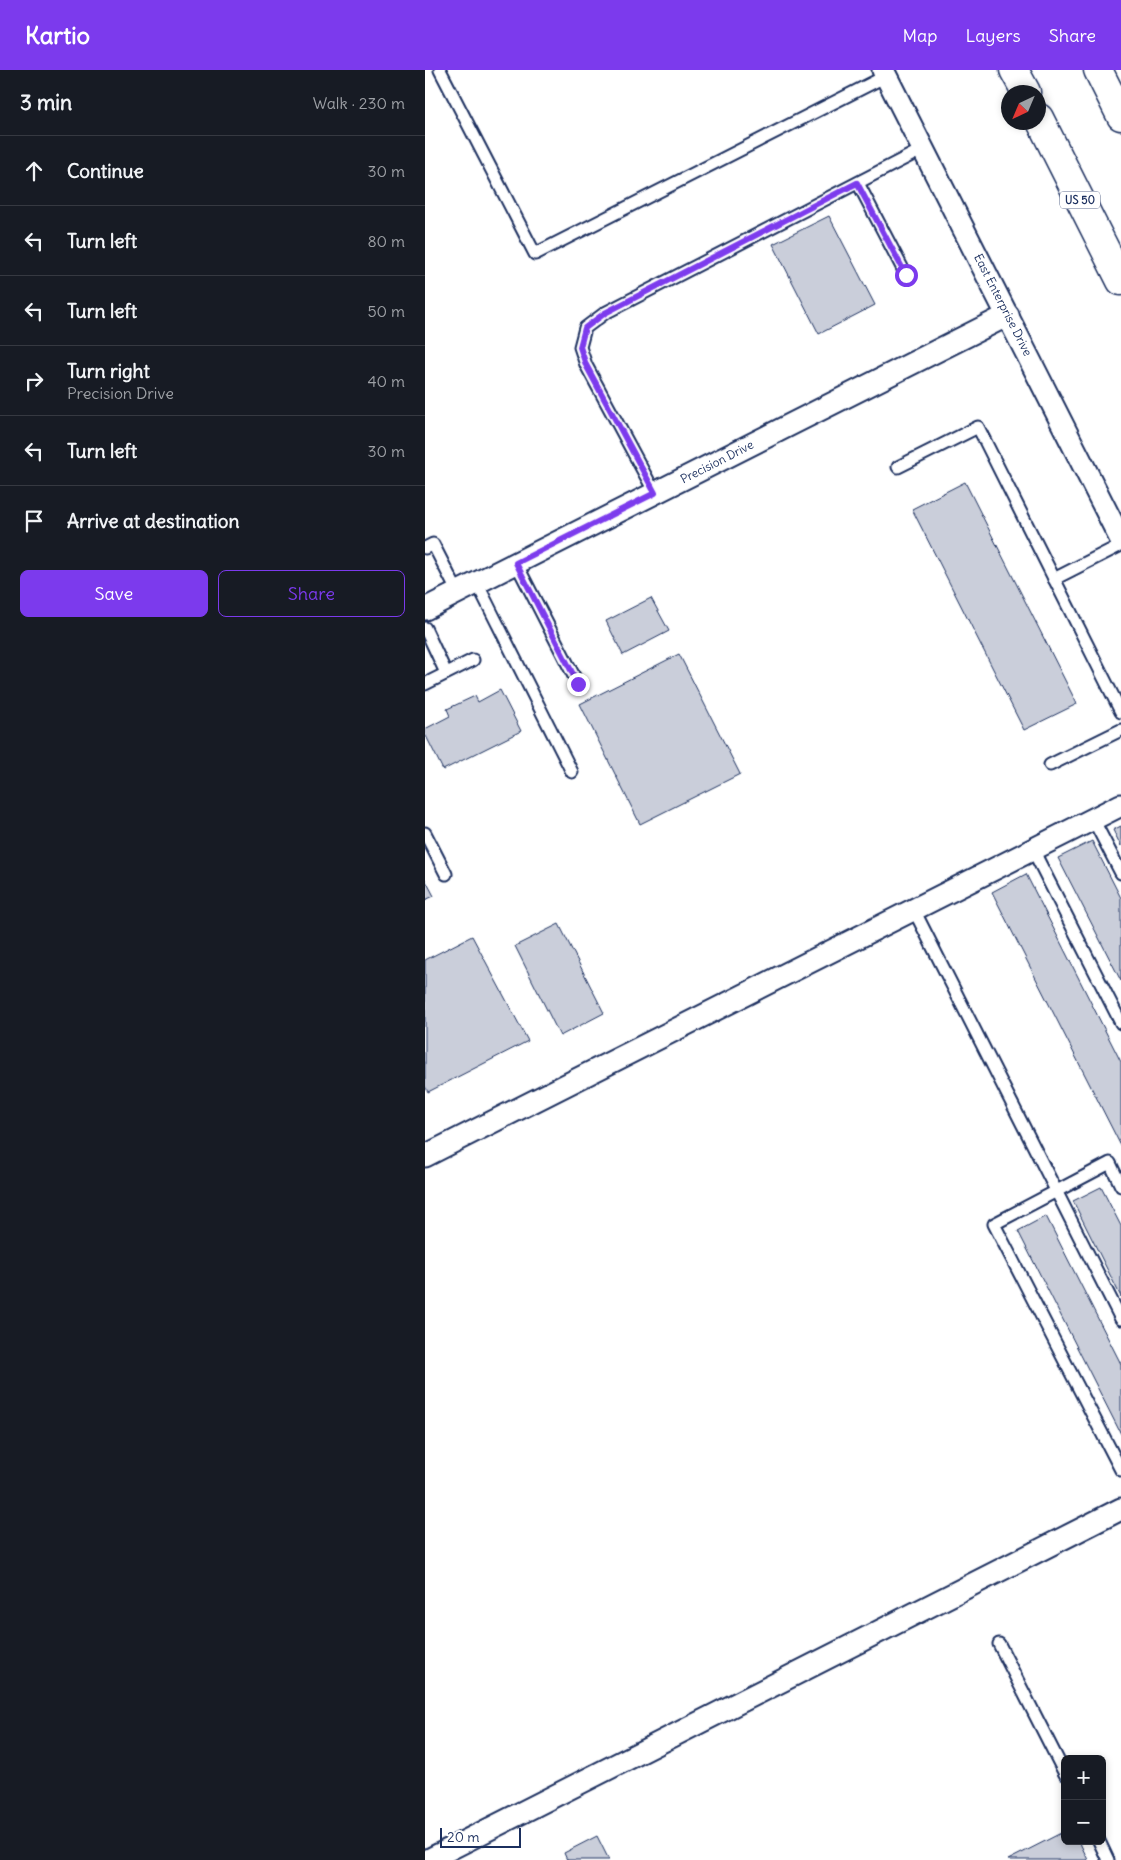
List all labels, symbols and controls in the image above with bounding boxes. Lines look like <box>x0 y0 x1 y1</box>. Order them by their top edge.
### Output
text: Kartio <box>25 20 90 50</box>
text: Map <box>902 24 937 47</box>
text: Layers <box>965 24 1021 47</box>
text: Share <box>1049 24 1096 47</box>
north arrow <box>1001 85 1046 130</box>
text: 3 min <box>20 89 72 116</box>
text: Walk · 230 m <box>313 93 405 113</box>
icon: ahead <box>20 157 48 185</box>
text: Continue <box>67 159 144 183</box>
text: 30 m <box>368 161 405 181</box>
road number: US 50 <box>1060 192 1100 208</box>
icon: left <box>20 227 48 255</box>
text: Turn left <box>67 229 137 253</box>
text: 80 m <box>367 231 405 251</box>
street label: East Enterprise Drive <box>971 251 1036 358</box>
route start <box>895 264 918 287</box>
icon: left <box>20 297 48 325</box>
text: Turn left <box>67 299 137 323</box>
text: 50 m <box>367 301 405 321</box>
text: Turn right <box>67 359 150 383</box>
icon: right <box>20 367 48 395</box>
text: 40 m <box>367 371 405 391</box>
text: Precision Drive <box>67 383 174 403</box>
icon: left <box>20 437 48 465</box>
street label: Precision Drive <box>678 437 756 486</box>
text: Turn left <box>67 439 137 463</box>
text: 30 m <box>368 441 405 461</box>
icon: arrive <box>20 507 48 535</box>
text: Arrive at destination <box>67 509 240 533</box>
button: Save <box>20 570 208 617</box>
button: Share <box>218 570 405 617</box>
route end <box>567 673 590 696</box>
map controls <box>1061 1755 1106 1845</box>
button: + <box>1061 1755 1106 1800</box>
button: − <box>1061 1800 1106 1845</box>
scale bar <box>440 1825 521 1848</box>
text: 20 m <box>447 1828 480 1846</box>

